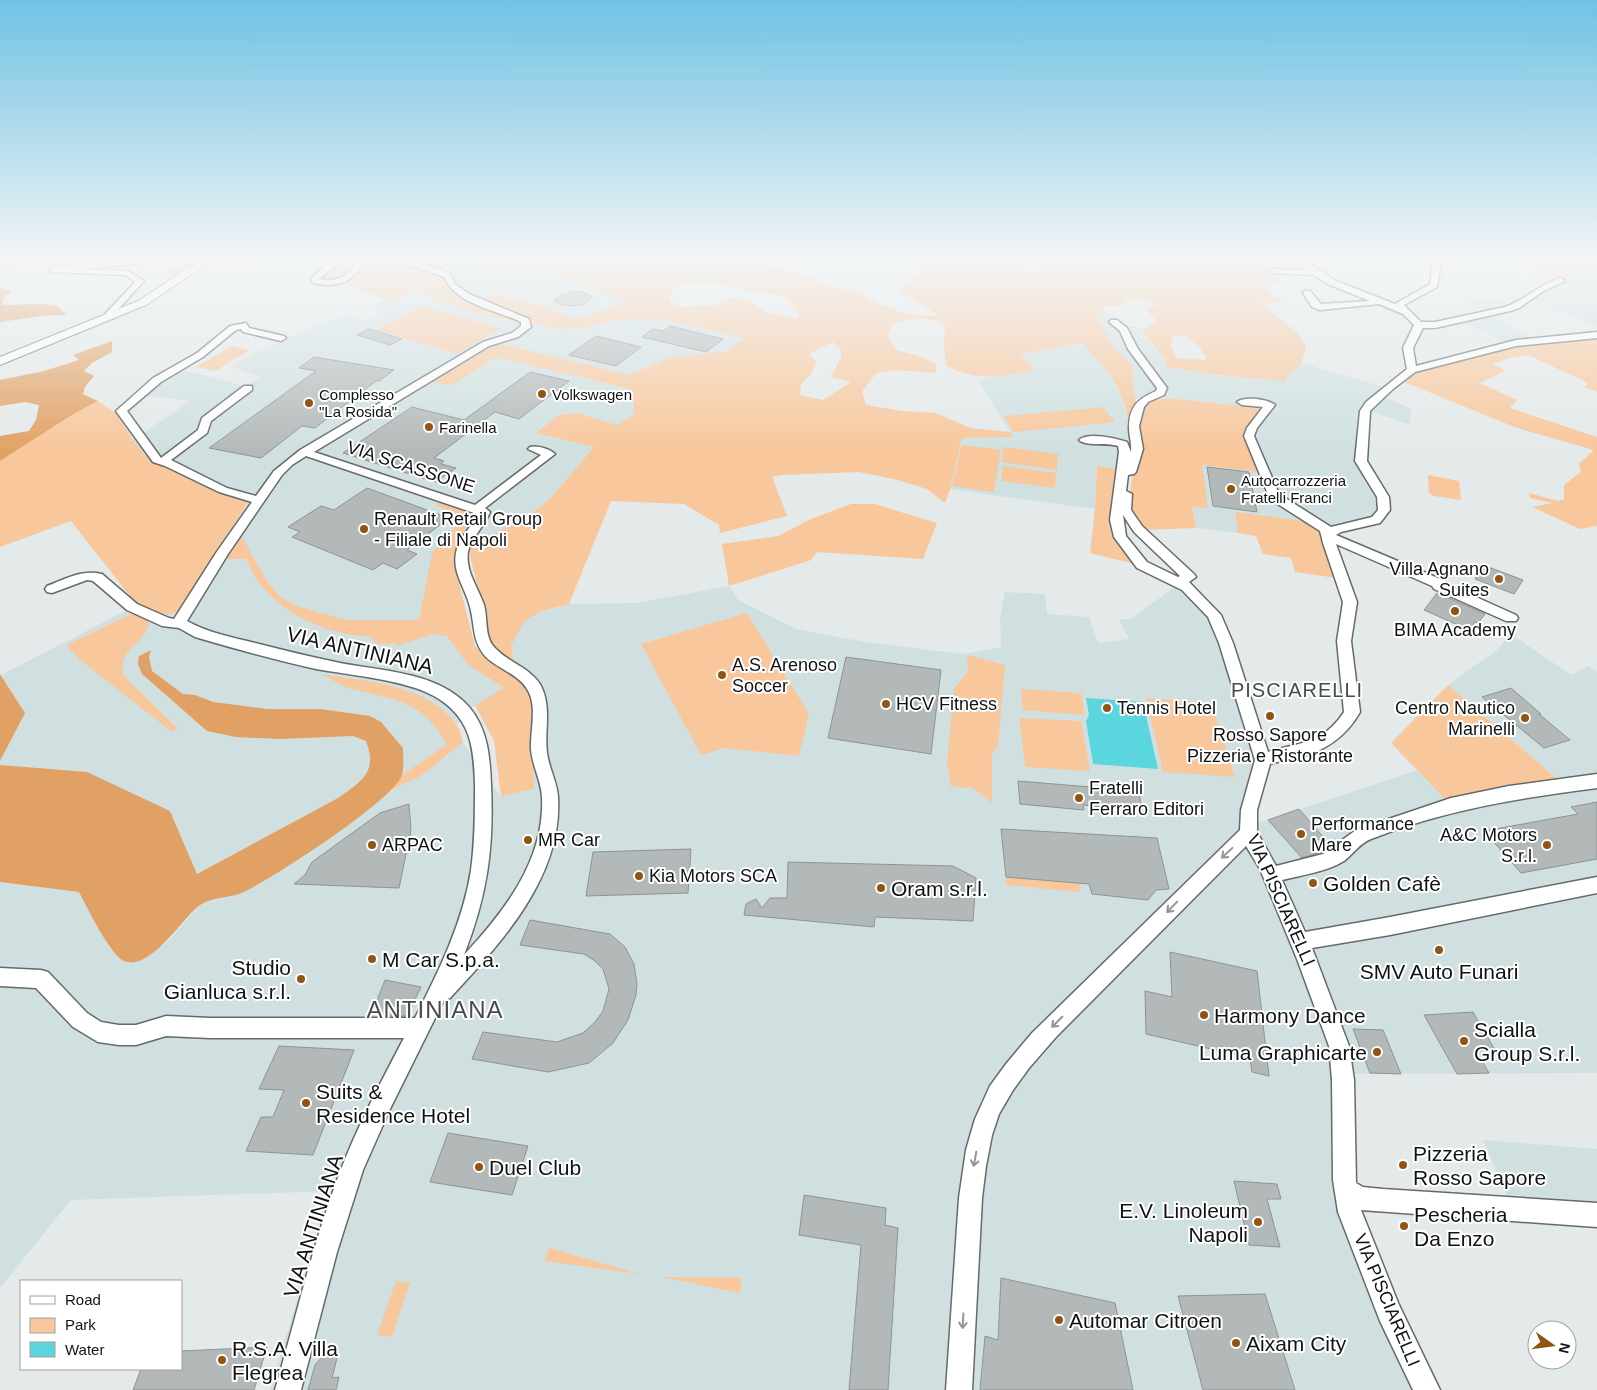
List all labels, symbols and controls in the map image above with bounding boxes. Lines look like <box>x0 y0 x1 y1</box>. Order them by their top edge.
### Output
place label: Complesso "La Rosida" <box>319 386 397 420</box>
place label: Volkswagen <box>552 386 632 403</box>
marker: Volkswagen <box>536 388 548 400</box>
marker: Complesso "La Rosida" <box>303 397 315 409</box>
place label: Farinella <box>439 419 497 436</box>
marker: Farinella <box>423 421 435 433</box>
street label: VIA SCASSONE <box>345 437 477 497</box>
place label: Autocarrozzeria Fratelli Franci <box>1241 472 1347 506</box>
marker: Autocarrozzeria Fratelli Franci <box>1225 483 1237 495</box>
place label: Renault Retail Group - Filiale di Napoli <box>374 509 542 550</box>
marker: Renault Retail Group - Filiale di Napoli <box>358 523 370 535</box>
place label: Villa Agnano Suites <box>1389 559 1489 600</box>
marker: Villa Agnano Suites <box>1493 573 1505 585</box>
marker: BIMA Academy <box>1449 605 1461 617</box>
place label: BIMA Academy <box>1394 620 1516 640</box>
street label: VIA ANTINIANA <box>285 622 435 678</box>
place label: A.S. Arenoso Soccer <box>732 655 837 696</box>
marker: A.S. Arenoso Soccer <box>716 669 728 681</box>
district label: PISCIARELLI <box>1231 679 1363 701</box>
place label: HCV Fitness <box>896 694 997 714</box>
marker: HCV Fitness <box>880 698 892 710</box>
place label: Tennis Hotel <box>1117 698 1216 718</box>
place label: Centro Nautico Marinelli <box>1395 698 1515 739</box>
marker: Tennis Hotel <box>1101 702 1113 714</box>
marker: Rosso Sapore Pizzeria e Ristorante <box>1264 710 1276 722</box>
marker: Centro Nautico Marinelli <box>1519 712 1531 724</box>
place label: Rosso Sapore Pizzeria e Ristorante <box>1187 725 1353 766</box>
place label: Fratelli Ferraro Editori <box>1089 778 1204 819</box>
marker: Fratelli Ferraro Editori <box>1073 792 1085 804</box>
place label: Performance Mare <box>1311 814 1414 855</box>
place label: A&C Motors S.r.l. <box>1440 825 1537 866</box>
marker: Performance Mare <box>1295 828 1307 840</box>
place label: MR Car <box>538 830 600 850</box>
street label: VIA PISCIARELLI <box>1243 831 1319 969</box>
marker: MR Car <box>522 834 534 846</box>
place label: ARPAC <box>382 835 443 855</box>
marker: ARPAC <box>366 839 378 851</box>
marker: A&C Motors S.r.l. <box>1541 839 1553 851</box>
one-way arrow <box>1221 847 1234 859</box>
place label: Kia Motors SCA <box>649 866 777 886</box>
marker: Kia Motors SCA <box>633 870 645 882</box>
place label: Golden Cafè <box>1323 872 1441 895</box>
place label: Oram s.r.l. <box>891 877 988 900</box>
marker: Golden Cafè <box>1307 877 1319 889</box>
marker: Oram s.r.l. <box>875 882 887 894</box>
one-way arrow <box>1166 901 1178 914</box>
marker: SMV Auto Funari <box>1433 944 1445 956</box>
place label: M Car S.p.a. <box>382 948 500 971</box>
marker: M Car S.p.a. <box>366 953 378 965</box>
place label: Studio Gianluca s.r.l. <box>164 956 291 1003</box>
place label: SMV Auto Funari <box>1360 960 1518 983</box>
marker: Studio Gianluca s.r.l. <box>295 973 307 985</box>
district label: ANTINIANA <box>366 996 504 1023</box>
place label: Harmony Dance <box>1214 1004 1366 1027</box>
marker: Harmony Dance <box>1198 1009 1210 1021</box>
one-way arrow <box>1051 1016 1063 1028</box>
place label: Scialla Group S.r.l. <box>1474 1018 1580 1065</box>
marker: Scialla Group S.r.l. <box>1458 1035 1470 1047</box>
place label: Luma Graphicarte <box>1199 1041 1367 1064</box>
marker: Luma Graphicarte <box>1371 1046 1383 1058</box>
place label: Suits & Residence Hotel <box>316 1080 470 1127</box>
marker: Suits & Residence Hotel <box>300 1097 312 1109</box>
place label: Pizzeria Rosso Sapore <box>1413 1142 1546 1189</box>
one-way arrow <box>970 1150 980 1166</box>
street label: VIA ANTINIANA <box>279 1151 347 1301</box>
place label: Duel Club <box>489 1156 581 1179</box>
marker: Pizzeria Rosso Sapore <box>1397 1159 1409 1171</box>
marker: Duel Club <box>473 1161 485 1173</box>
place label: E.V. Linoleum Napoli <box>1119 1199 1248 1246</box>
place label: Pescheria Da Enzo <box>1414 1203 1508 1250</box>
marker: E.V. Linoleum Napoli <box>1252 1216 1264 1228</box>
marker: Pescheria Da Enzo <box>1398 1220 1410 1232</box>
street label: VIA PISCIARELLI <box>1350 1231 1424 1369</box>
legend <box>20 1280 182 1370</box>
text: Road <box>65 1291 101 1308</box>
place label: Automar Citroen <box>1069 1309 1222 1332</box>
one-way arrow <box>959 1312 968 1328</box>
marker: Automar Citroen <box>1053 1314 1065 1326</box>
text: Park <box>65 1316 96 1333</box>
north arrow <box>1527 1320 1577 1370</box>
place label: Aixam City <box>1246 1332 1347 1355</box>
place label: R.S.A. Villa Flegrea <box>232 1337 338 1384</box>
marker: Aixam City <box>1230 1337 1242 1349</box>
text: Water <box>65 1341 104 1358</box>
text: N <box>1556 1341 1574 1355</box>
marker: R.S.A. Villa Flegrea <box>216 1354 228 1366</box>

